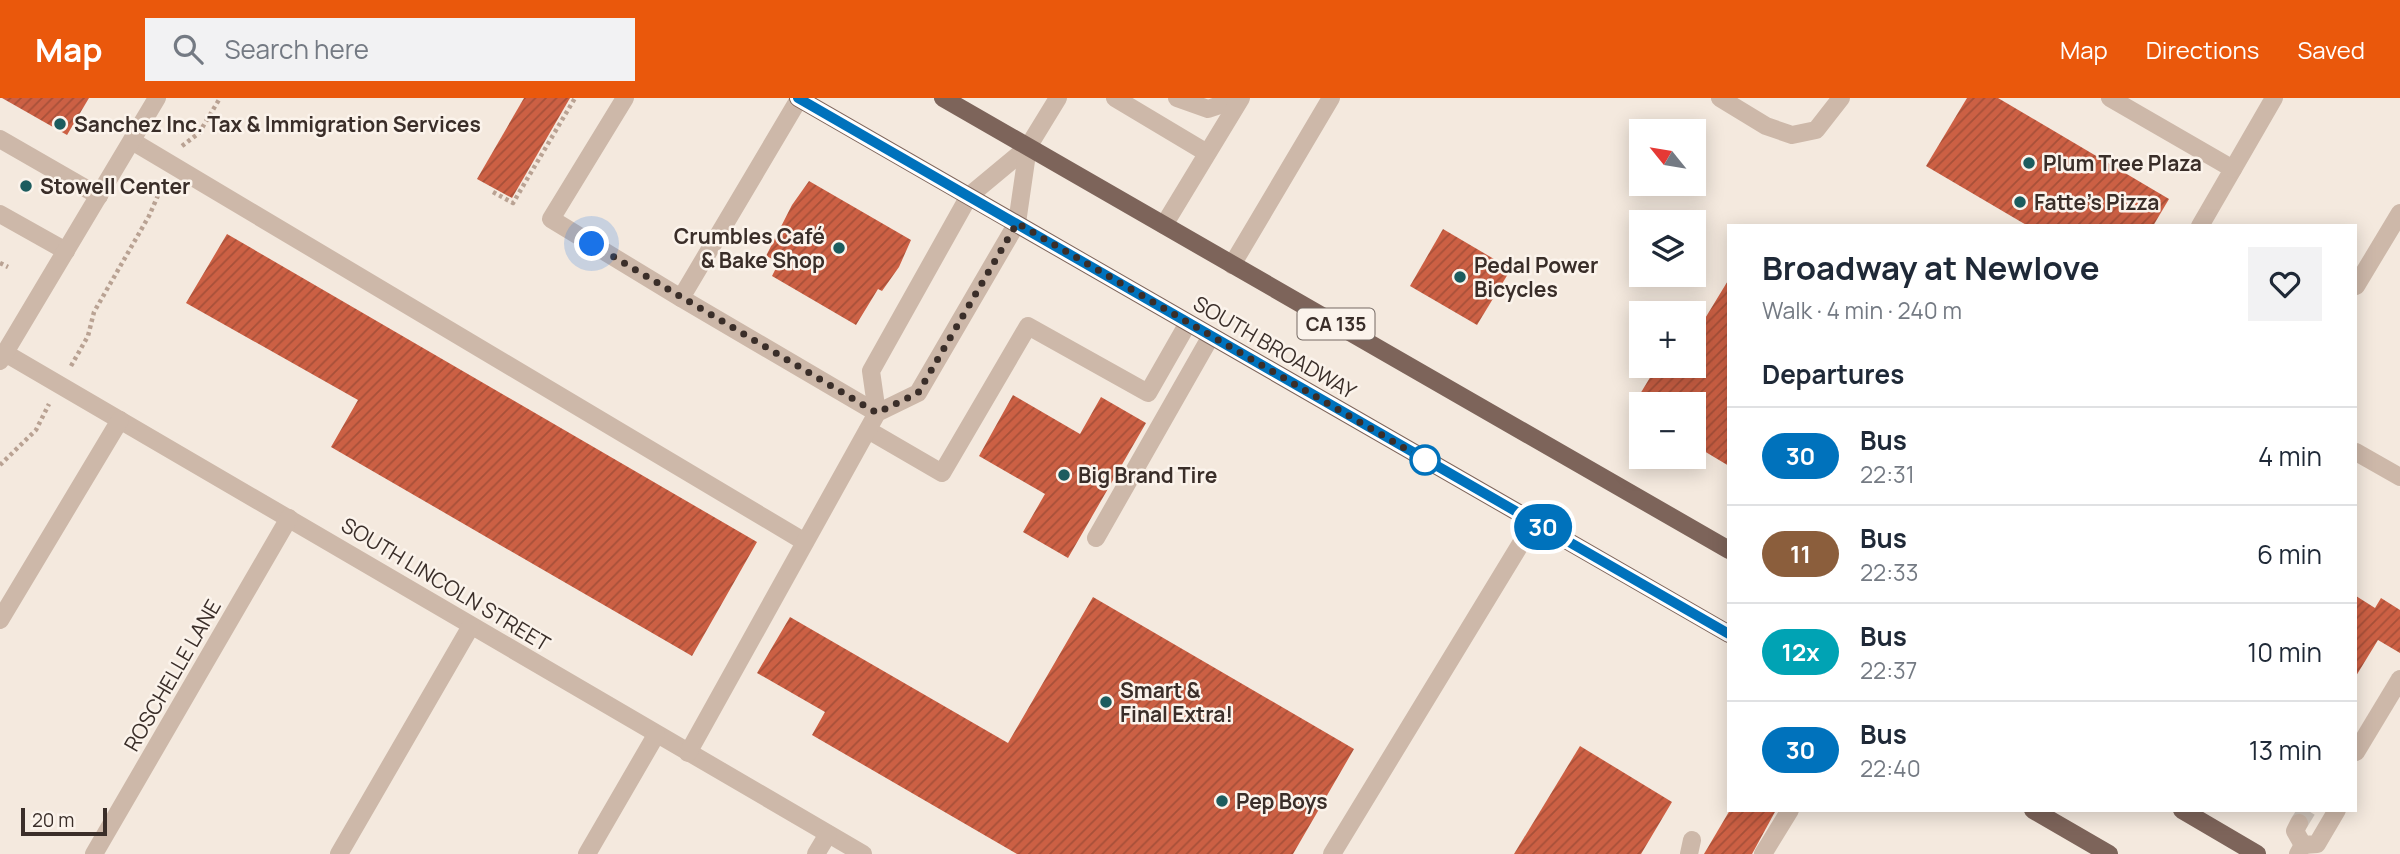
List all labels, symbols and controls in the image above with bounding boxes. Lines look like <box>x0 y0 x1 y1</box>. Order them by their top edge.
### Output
search box <box>145 18 635 81</box>
text: Map <box>35 27 103 72</box>
icon: search <box>169 30 207 68</box>
text: Search here <box>225 31 369 67</box>
text: Map <box>2060 33 2108 66</box>
text: Directions <box>2146 33 2259 66</box>
text: Saved <box>2297 33 2365 66</box>
place label: Sanchez Inc. Tax & Immigration Services <box>74 110 481 138</box>
marker: Sanchez Inc. Tax & Immigration Services <box>52 116 68 132</box>
north arrow <box>1629 119 1706 196</box>
map controls <box>1629 119 1706 469</box>
place label: Plum Tree Plaza <box>2043 149 2202 177</box>
marker: Plum Tree Plaza <box>2021 155 2037 171</box>
place label: Stowell Center <box>40 172 190 200</box>
marker: Stowell Center <box>18 178 34 194</box>
place label: Fatte's Pizza <box>2034 188 2159 216</box>
marker: Fatte's Pizza <box>2012 194 2028 210</box>
button: layers <box>1629 210 1706 287</box>
place label: Crumbles Café & Bake Shop <box>674 222 825 274</box>
your location <box>574 226 609 261</box>
marker: Crumbles Café & Bake Shop <box>831 240 847 256</box>
text: Broadway at Newlove <box>1762 245 2100 290</box>
button: heart <box>2248 247 2322 321</box>
place label: Pedal Power Bicycles <box>1474 251 1598 303</box>
marker: Pedal Power Bicycles <box>1452 269 1468 285</box>
street label: SOUTH BROADWAY <box>1189 289 1362 405</box>
text: Walk · 4 min · 240 m <box>1762 294 1962 326</box>
button: + <box>1629 301 1706 378</box>
road number: CA 135 <box>1298 308 1374 340</box>
text: Departures <box>1762 356 1904 392</box>
button: − <box>1629 392 1706 469</box>
text: Bus <box>1860 422 1907 458</box>
text: 4 min <box>2258 438 2322 474</box>
text: 30 <box>1786 439 1815 472</box>
unlabelled marker <box>1410 445 1440 475</box>
text: 22:31 <box>1860 458 1915 490</box>
place label: Big Brand Tire <box>1078 461 1217 489</box>
marker: Big Brand Tire <box>1056 467 1072 483</box>
line badge: 30 <box>1512 504 1574 550</box>
text: 30 <box>1528 510 1558 543</box>
street label: SOUTH LINCOLN STREET <box>336 511 556 658</box>
text: Bus <box>1860 520 1907 556</box>
text: 6 min <box>2257 536 2322 572</box>
text: 11 <box>1790 537 1811 570</box>
text: 22:33 <box>1860 556 1919 588</box>
street label: ROSCHELLE LANE <box>117 594 227 756</box>
text: Bus <box>1860 618 1907 654</box>
text: 10 min <box>2247 634 2322 670</box>
text: 12x <box>1781 635 1820 668</box>
text: 22:37 <box>1860 654 1917 686</box>
place label: Smart & Final Extra! <box>1120 676 1233 728</box>
marker: Smart & Final Extra! <box>1098 694 1114 710</box>
text: Bus <box>1860 716 1907 752</box>
text: 13 min <box>2249 732 2322 768</box>
text: 30 <box>1786 733 1815 766</box>
text: 22:40 <box>1860 752 1921 784</box>
place label: Pep Boys <box>1236 787 1328 815</box>
marker: Pep Boys <box>1214 793 1230 809</box>
scale bar <box>21 805 107 837</box>
text: 20 m <box>32 807 74 833</box>

